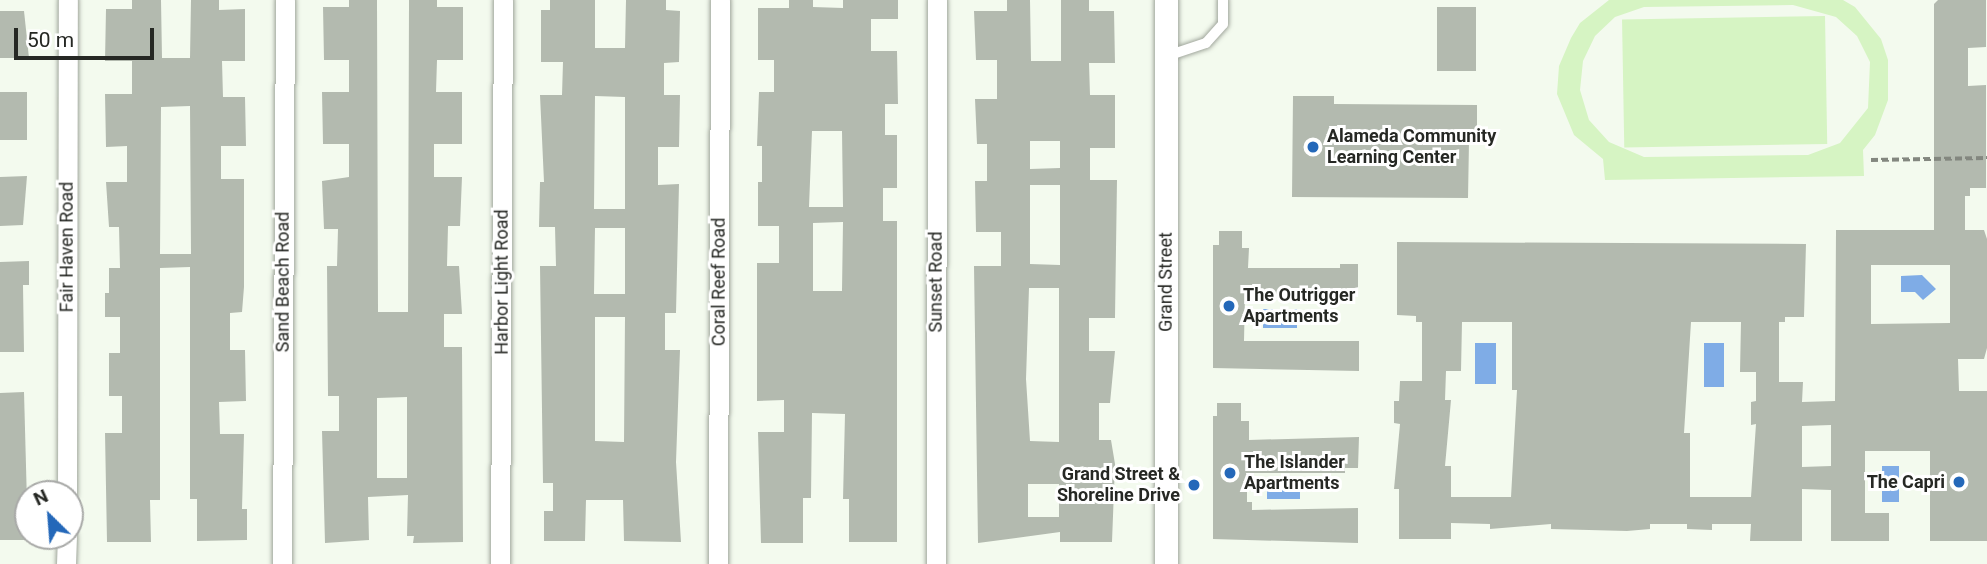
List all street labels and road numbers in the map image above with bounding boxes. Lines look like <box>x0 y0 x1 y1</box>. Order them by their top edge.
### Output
street label: Fair Haven Road <box>56 182 78 312</box>
street label: Harbor Light Road <box>491 209 513 355</box>
street label: Sand Beach Road <box>272 212 294 352</box>
street label: Coral Reef Road <box>708 218 730 346</box>
street label: Sunset Road <box>925 231 947 333</box>
street label: Grand Street <box>1155 232 1177 332</box>

